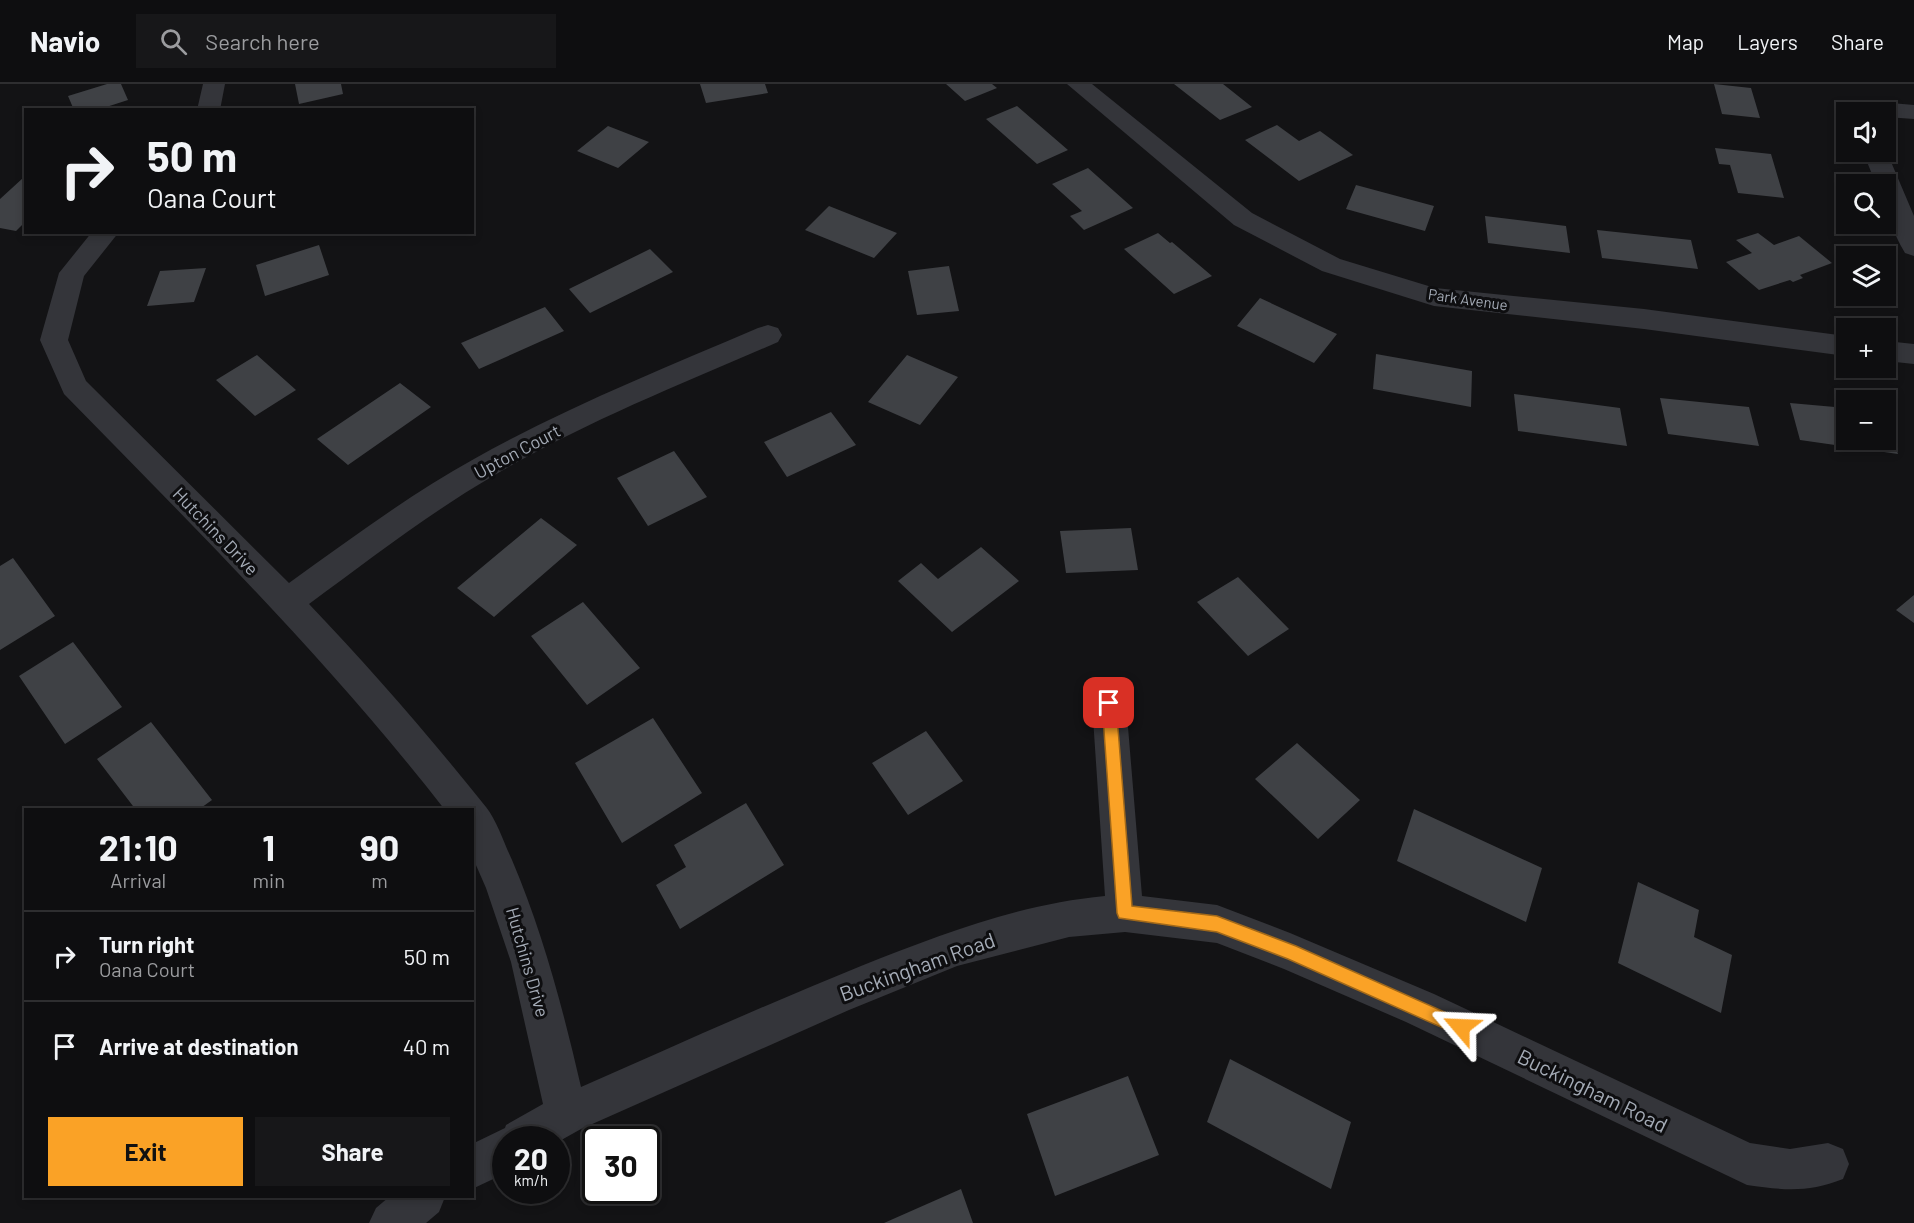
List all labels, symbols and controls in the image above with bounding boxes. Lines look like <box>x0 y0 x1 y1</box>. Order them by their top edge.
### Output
search box <box>136 14 556 68</box>
text: Navio <box>30 24 100 58</box>
icon: search <box>157 25 190 58</box>
text: Search here <box>205 28 320 54</box>
text: Map <box>1667 29 1704 54</box>
text: Layers <box>1737 29 1798 54</box>
text: Share <box>1831 29 1884 54</box>
map controls <box>1836 102 1896 450</box>
button: sound <box>1836 102 1896 162</box>
text: 50 m <box>147 130 237 180</box>
icon: right <box>48 132 126 210</box>
button: search <box>1836 174 1896 234</box>
text: Oana Court <box>147 181 277 213</box>
button: layers <box>1836 246 1896 306</box>
street label: Park Avenue <box>1427 285 1509 313</box>
button: + <box>1836 318 1896 378</box>
button: − <box>1836 390 1896 450</box>
street label: Upton Court <box>470 419 564 483</box>
street label: Hutchins Drive <box>169 483 263 579</box>
pin <box>1083 677 1134 728</box>
icon: arrive <box>1092 686 1125 719</box>
text: 21:10 <box>99 825 178 868</box>
text: 1 <box>262 825 275 868</box>
text: 90 <box>360 825 399 868</box>
text: Arrival <box>110 868 166 892</box>
text: min <box>253 868 285 892</box>
text: m <box>371 868 388 892</box>
street label: Hutchins Drive <box>502 904 554 1020</box>
street label: Buckingham Road <box>836 926 998 1006</box>
text: Turn right <box>99 931 194 957</box>
icon: right <box>48 940 81 973</box>
text: 50 m <box>404 943 450 969</box>
text: Oana Court <box>99 957 195 981</box>
position arrow <box>1429 995 1493 1059</box>
icon: arrive <box>48 1030 81 1063</box>
text: Arrive at destination <box>99 1033 298 1059</box>
text: 40 m <box>403 1033 450 1059</box>
street label: Buckingham Road <box>1514 1043 1672 1137</box>
button: Exit <box>48 1117 243 1186</box>
button: Share <box>255 1117 450 1186</box>
speed limit sign: 30 <box>582 1126 660 1204</box>
text: 20 <box>514 1140 548 1176</box>
text: km/h <box>514 1171 548 1189</box>

